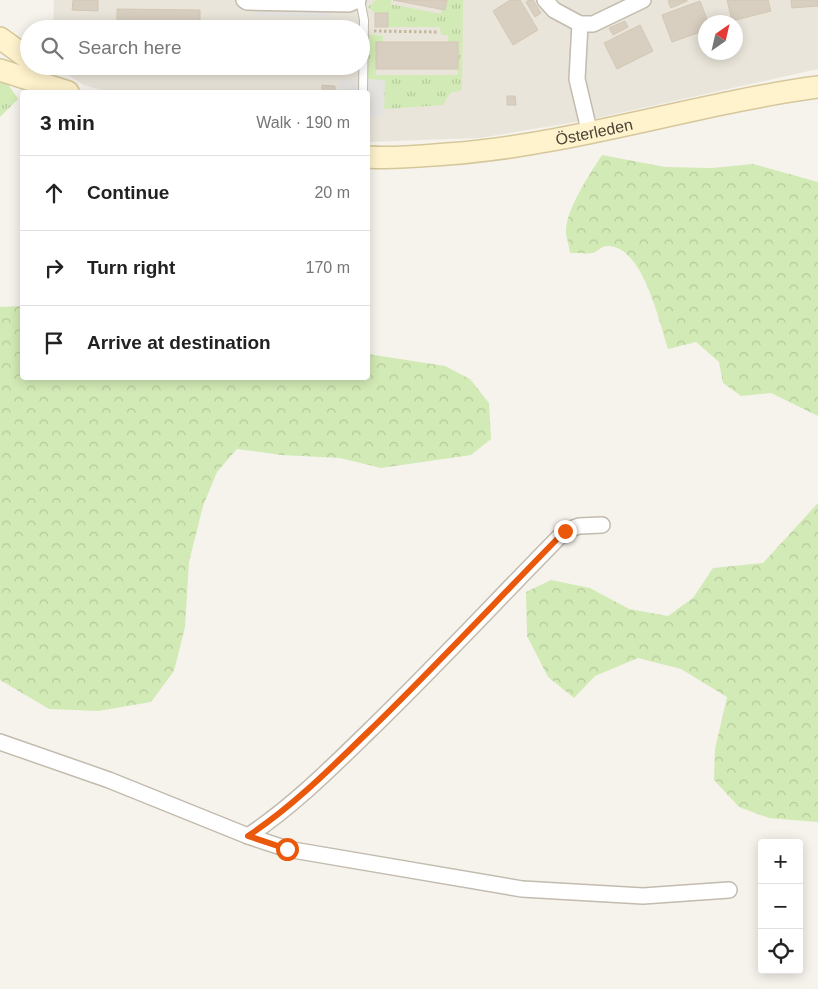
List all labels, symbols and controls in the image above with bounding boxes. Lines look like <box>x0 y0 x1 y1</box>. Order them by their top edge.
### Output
north arrow <box>698 15 743 60</box>
search box <box>20 20 370 75</box>
icon: search <box>38 34 66 62</box>
text: Search here <box>78 37 182 58</box>
text: 3 min <box>40 111 95 134</box>
text: Walk · 190 m <box>256 114 350 131</box>
street label: Österleden <box>554 116 634 148</box>
icon: ahead <box>40 179 68 207</box>
text: Continue <box>87 182 169 203</box>
text: 20 m <box>314 184 350 201</box>
icon: right <box>40 254 68 282</box>
text: Turn right <box>87 257 175 278</box>
text: 170 m <box>306 259 350 276</box>
icon: arrive <box>40 329 68 357</box>
text: Arrive at destination <box>87 332 271 353</box>
route end <box>554 520 577 543</box>
route start <box>276 838 299 861</box>
map controls <box>758 839 803 974</box>
button: + <box>758 839 803 884</box>
button: − <box>758 884 803 929</box>
button: locate <box>758 929 803 974</box>

